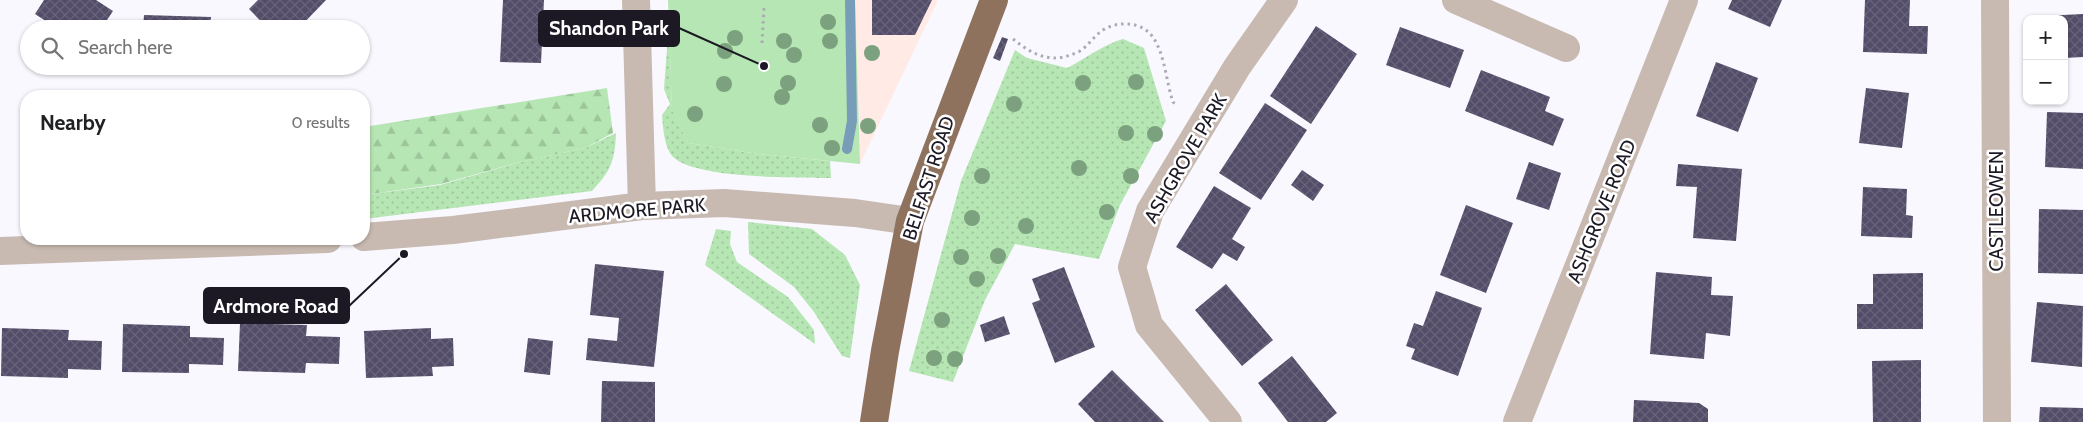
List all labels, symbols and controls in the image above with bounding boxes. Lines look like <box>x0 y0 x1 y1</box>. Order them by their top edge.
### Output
callout: Shandon Park <box>539 11 679 46</box>
map controls <box>2023 15 2068 105</box>
button: + <box>2023 15 2068 60</box>
text: Shandon Park <box>549 16 669 40</box>
search box <box>20 20 370 75</box>
icon: search <box>38 34 66 62</box>
text: Search here <box>78 36 172 59</box>
button: − <box>2023 60 2068 105</box>
street label: ASHGROVE PARK <box>1139 89 1232 227</box>
text: Nearby <box>40 110 106 135</box>
text: 0 results <box>291 113 350 132</box>
street label: BELFAST ROAD <box>898 113 959 243</box>
street label: ASHGROVE ROAD <box>1562 136 1641 286</box>
street label: CASTLEOWEN <box>1985 151 2008 271</box>
street label: ARDMORE PARK <box>568 193 707 228</box>
callout: Ardmore Road <box>204 288 349 323</box>
text: Ardmore Road <box>213 294 339 318</box>

